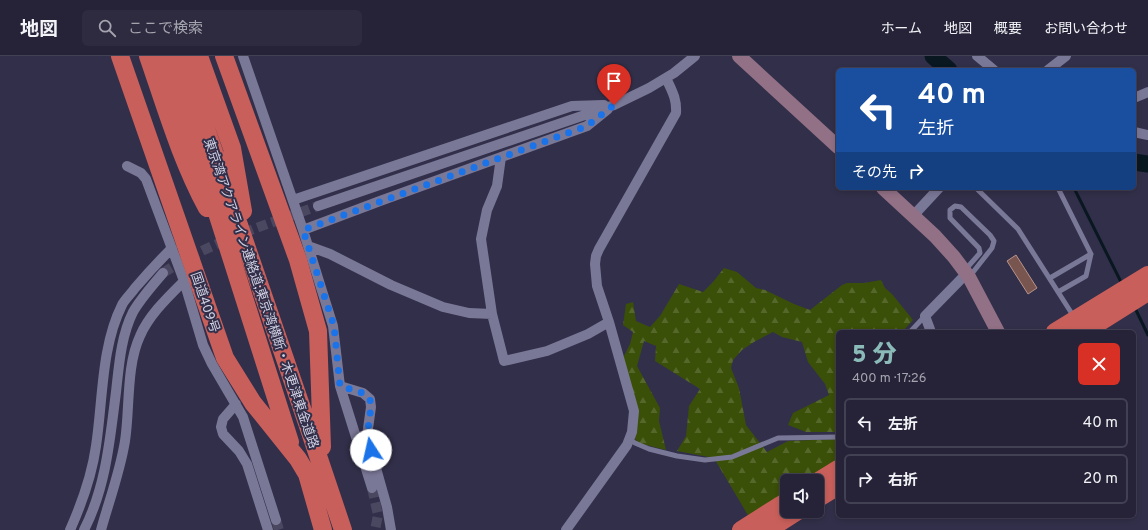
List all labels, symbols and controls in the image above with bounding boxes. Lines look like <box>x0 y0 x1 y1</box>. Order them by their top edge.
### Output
search box <box>82 10 362 46</box>
icon: search <box>96 17 118 39</box>
text: 地図 <box>20 18 58 42</box>
text: ここで検索 <box>128 20 203 39</box>
text: ホーム <box>880 21 922 38</box>
text: 地図 <box>944 21 972 38</box>
text: 概要 <box>994 21 1022 38</box>
text: お問い合わせ <box>1044 21 1128 38</box>
pin <box>597 64 631 105</box>
icon: arrive <box>603 70 625 92</box>
text: 40 m <box>918 78 986 114</box>
icon: left <box>852 84 904 136</box>
text: 左折 <box>918 118 954 141</box>
street label: 東京湾アクアライン連絡道;東京湾横断・木更津東金道路 <box>199 136 322 451</box>
icon: right <box>905 160 927 182</box>
text: その先 <box>852 164 897 183</box>
street label: 国道409号 <box>186 270 222 335</box>
text: 5 分 <box>852 341 897 371</box>
button: close <box>1078 343 1120 385</box>
text: 400 m · 17:26 <box>852 371 927 387</box>
icon: left <box>854 412 876 434</box>
text: 40 m <box>1083 414 1118 433</box>
text: 左折 <box>888 416 918 435</box>
position arrow <box>350 429 392 471</box>
icon: right <box>854 468 876 490</box>
text: 20 m <box>1083 470 1118 489</box>
text: 右折 <box>888 472 918 491</box>
map controls <box>780 474 824 518</box>
button: sound <box>780 474 824 518</box>

